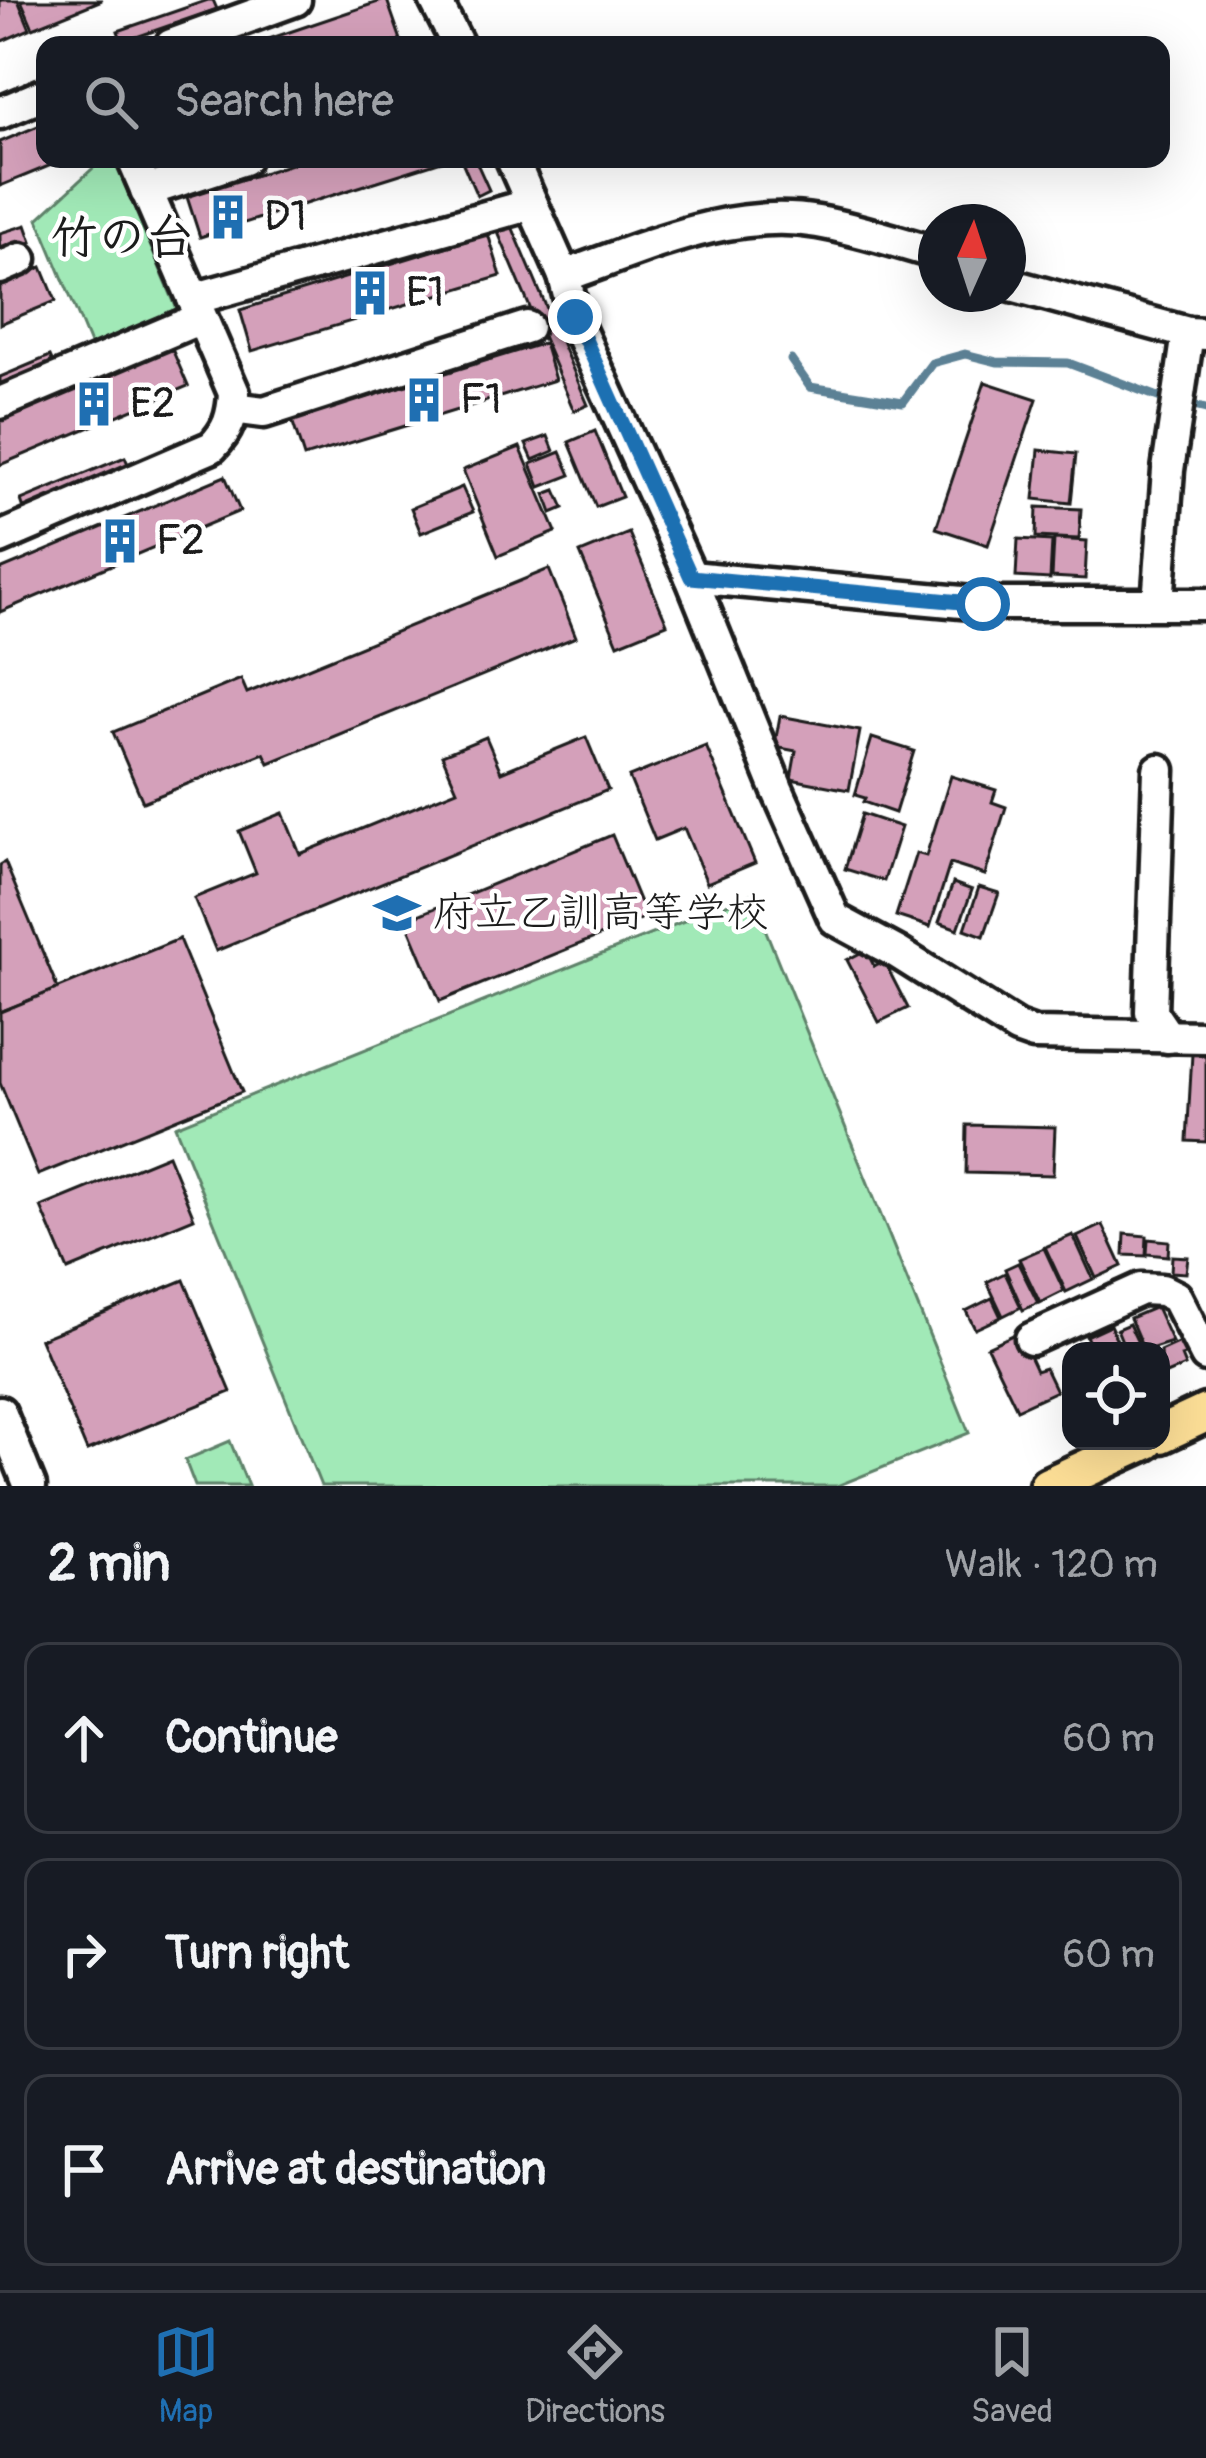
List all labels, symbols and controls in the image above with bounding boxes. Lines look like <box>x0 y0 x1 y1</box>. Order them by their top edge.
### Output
search box <box>36 36 1170 168</box>
icon: search <box>78 69 144 135</box>
text: Search here <box>174 74 394 130</box>
place label: D1 <box>264 191 307 243</box>
building icon: D1 <box>203 192 253 242</box>
north arrow <box>918 204 1026 312</box>
district label: 竹の台 <box>50 208 194 268</box>
place label: E1 <box>406 267 444 319</box>
building icon: E1 <box>345 268 395 318</box>
route end <box>548 290 602 344</box>
place label: F1 <box>460 374 502 426</box>
building icon: F1 <box>399 375 449 425</box>
place label: E2 <box>130 378 175 430</box>
building icon: E2 <box>69 379 119 429</box>
place label: F2 <box>156 515 205 567</box>
building icon: F2 <box>95 516 145 566</box>
route start <box>956 577 1010 631</box>
place label: 府立乙訓高等学校 <box>433 887 769 939</box>
school or university icon: 府立乙訓高等学校 <box>372 888 422 938</box>
map controls <box>1062 1342 1170 1450</box>
button: locate <box>1062 1342 1170 1450</box>
text: 2 min <box>48 1532 170 1596</box>
text: Walk · 120 m <box>945 1540 1158 1589</box>
icon: ahead <box>51 1705 117 1771</box>
text: Continue <box>165 1710 338 1766</box>
text: 60 m <box>1063 1714 1155 1763</box>
icon: right <box>51 1921 117 1987</box>
text: Turn right <box>165 1926 349 1982</box>
text: 60 m <box>1063 1930 1155 1979</box>
icon: arrive <box>51 2137 117 2203</box>
text: Arrive at destination <box>165 2142 546 2198</box>
tab: Map <box>153 2319 219 2432</box>
tab: Directions <box>525 2319 665 2432</box>
tab: Saved <box>971 2319 1053 2432</box>

